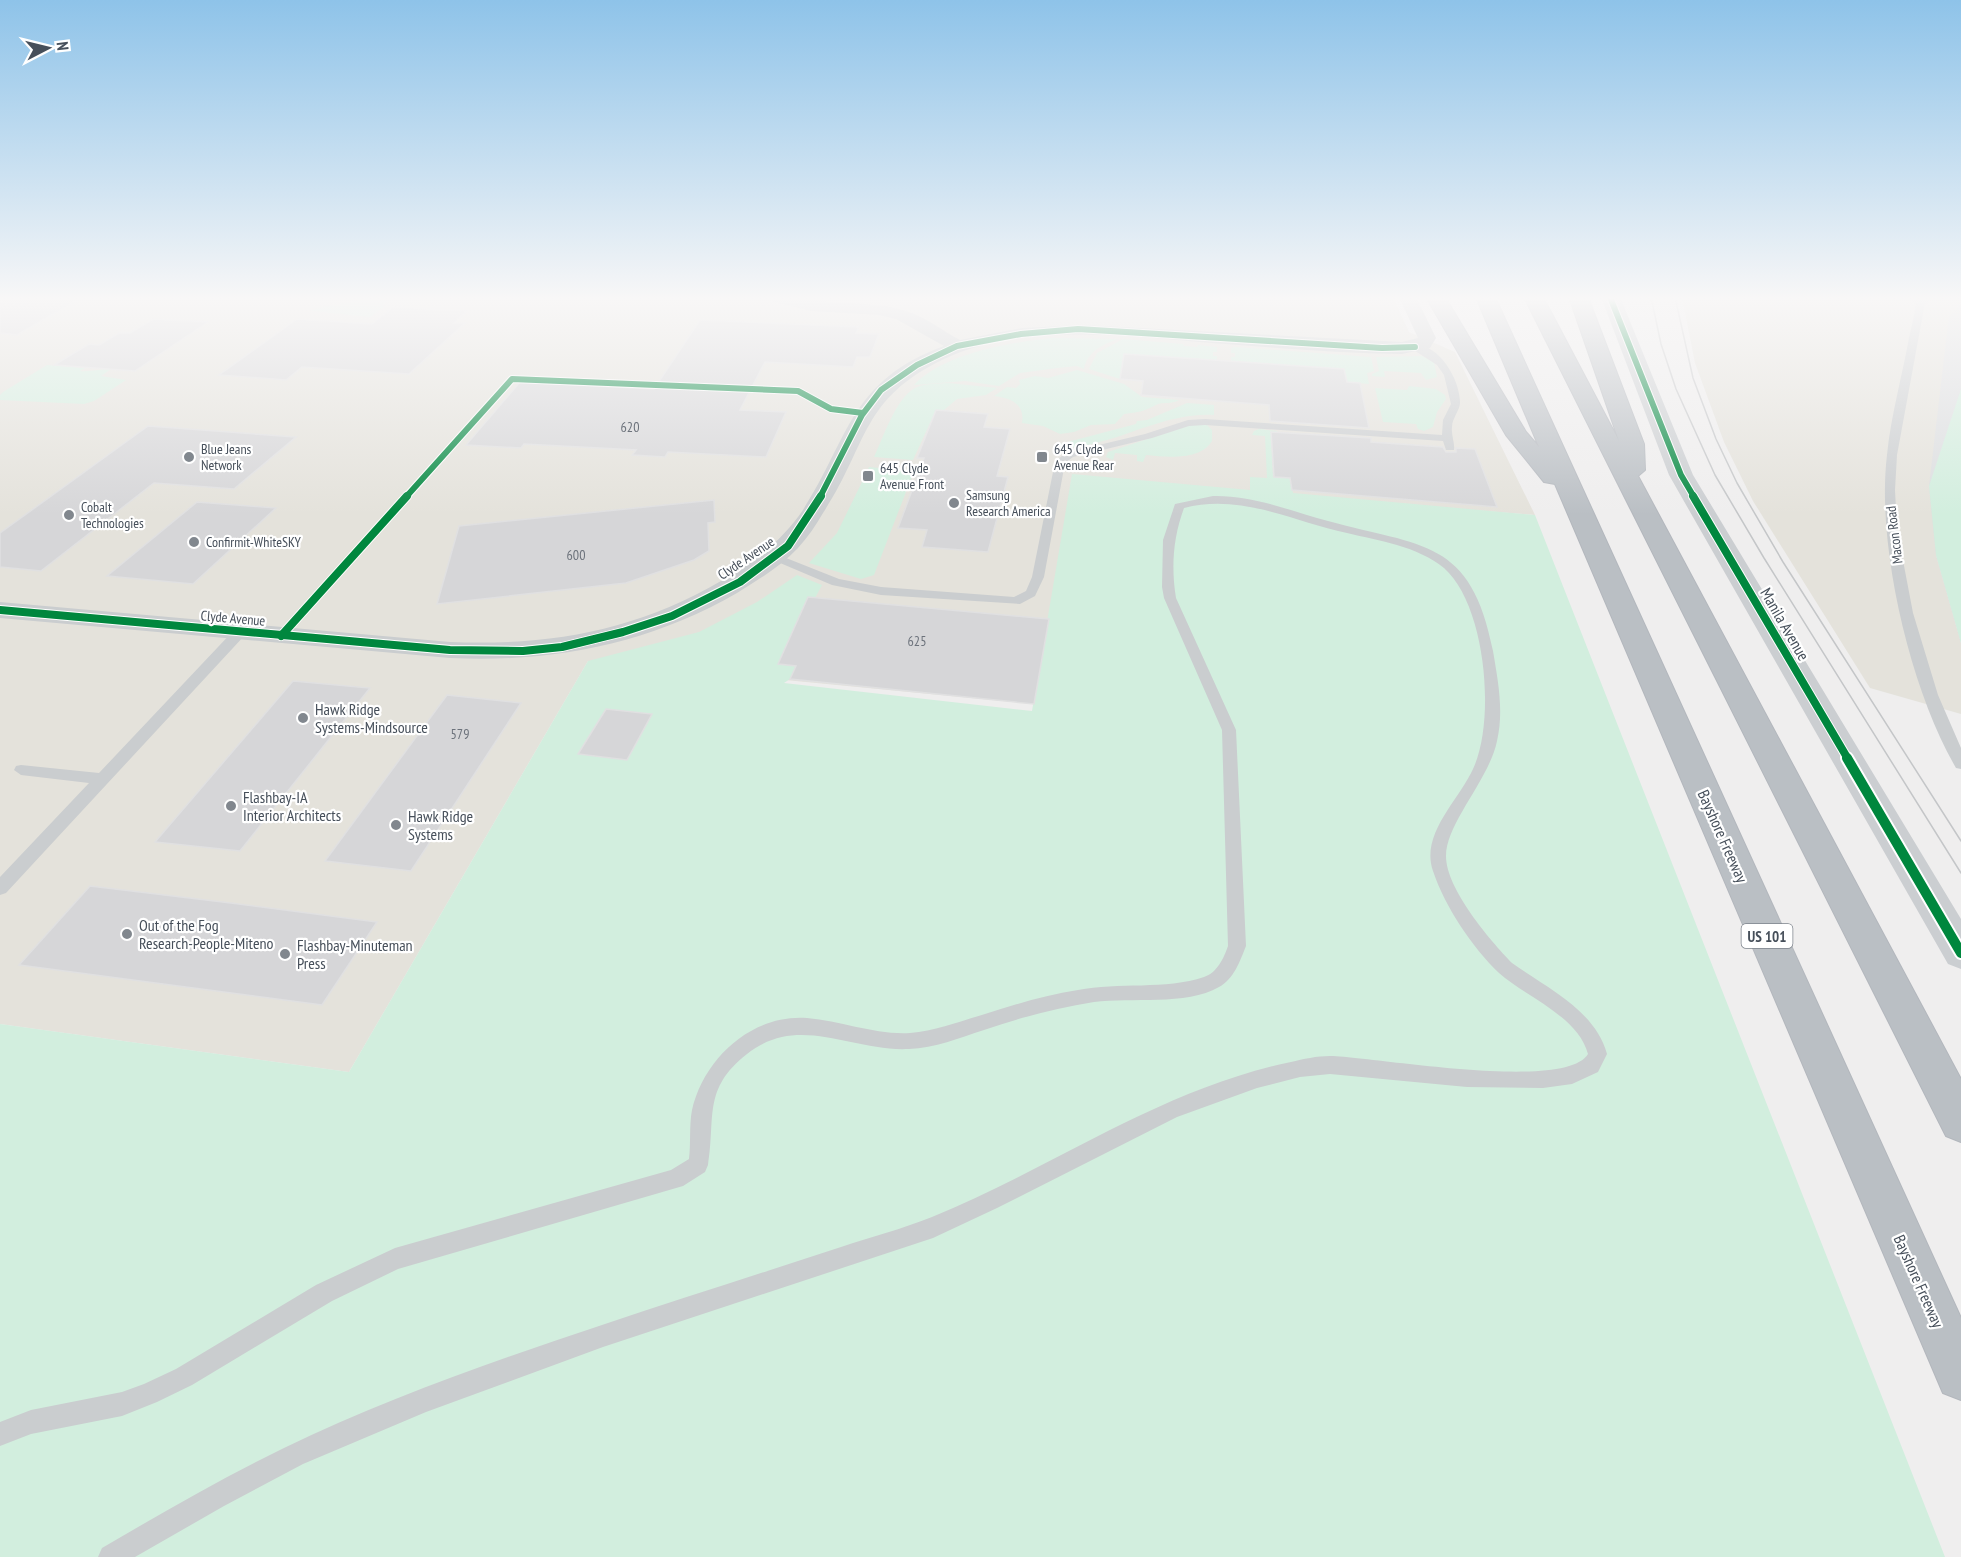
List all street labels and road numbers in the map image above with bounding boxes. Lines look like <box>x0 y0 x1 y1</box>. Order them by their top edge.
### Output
street label: Macon Road <box>1882 505 1906 565</box>
street label: Clyde Avenue <box>714 532 778 584</box>
street label: Manila Avenue <box>1756 584 1814 664</box>
street label: Clyde Avenue <box>200 606 266 630</box>
street label: Bayshore Freeway <box>1694 786 1752 886</box>
road number: US 101 <box>1742 924 1792 948</box>
street label: Bayshore Freeway <box>1890 1231 1948 1331</box>

